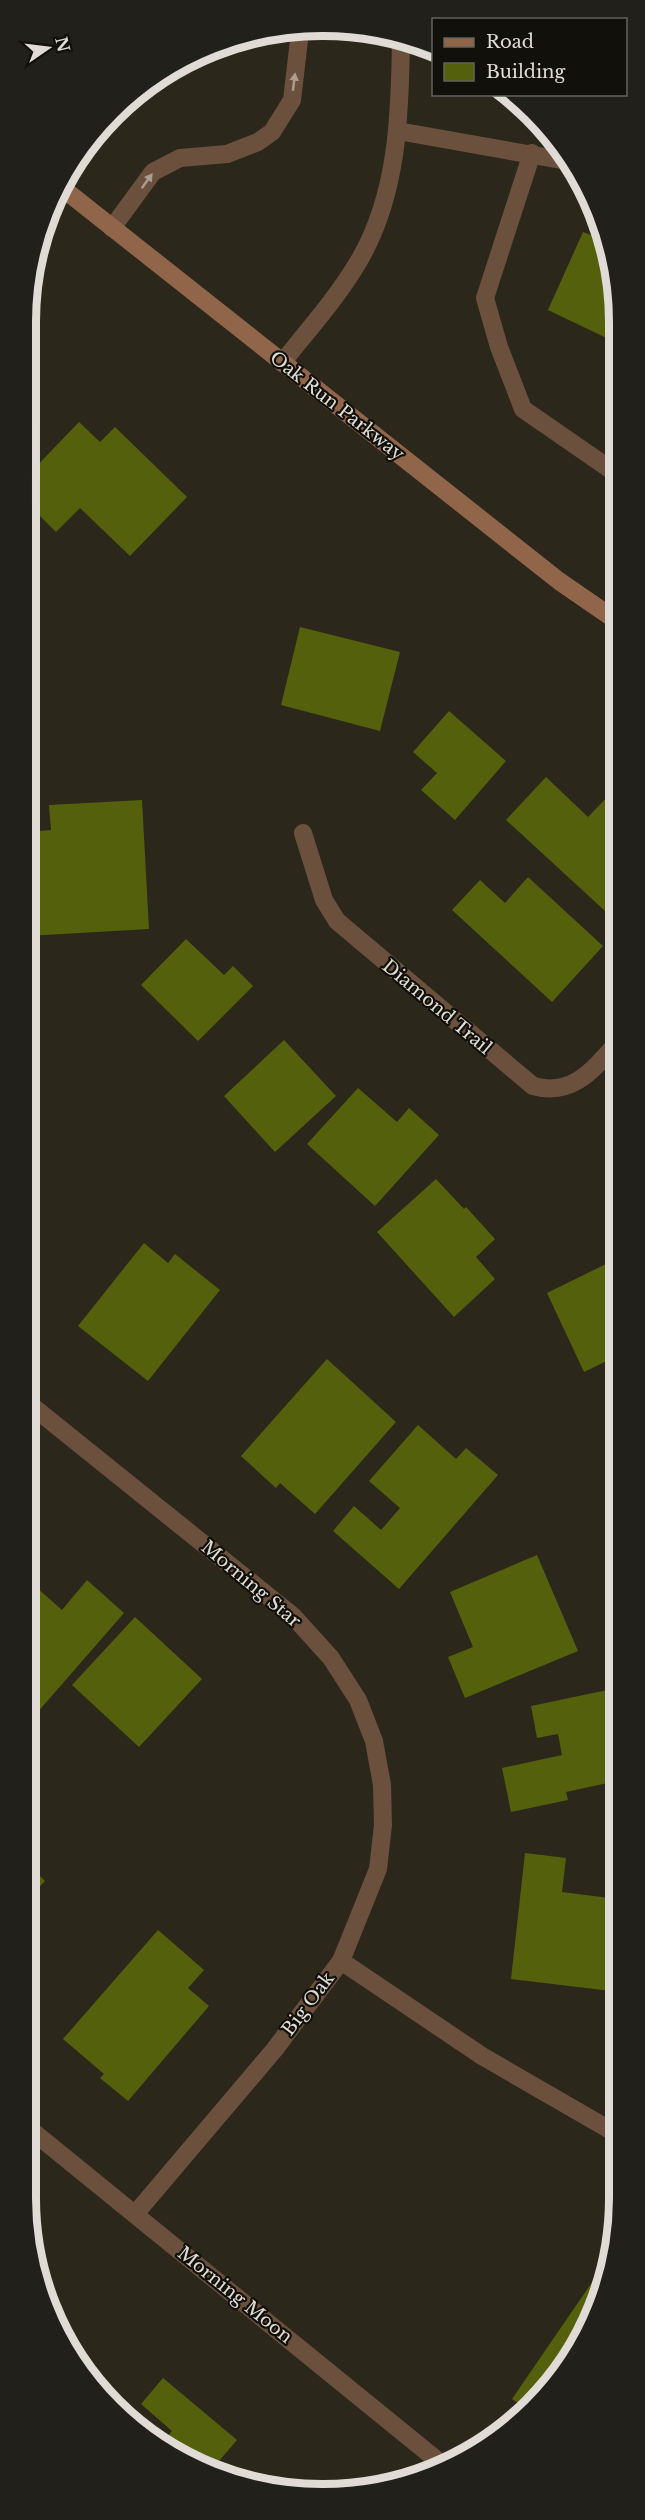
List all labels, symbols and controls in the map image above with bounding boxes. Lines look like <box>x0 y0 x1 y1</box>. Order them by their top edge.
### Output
north arrow <box>18 18 78 78</box>
legend <box>432 18 627 96</box>
text: Road <box>486 31 534 53</box>
text: N <box>51 35 74 54</box>
text: Building <box>486 61 565 83</box>
one-way arrow <box>289 72 299 91</box>
one-way arrow <box>140 173 152 188</box>
street label: Oak Run Parkway <box>265 347 409 466</box>
street label: Diamond Trail <box>378 955 496 1059</box>
street label: Morning Star <box>197 1536 306 1632</box>
street label: Big Oak <box>277 1968 339 2040</box>
street label: Morning Moon <box>173 2242 297 2348</box>

